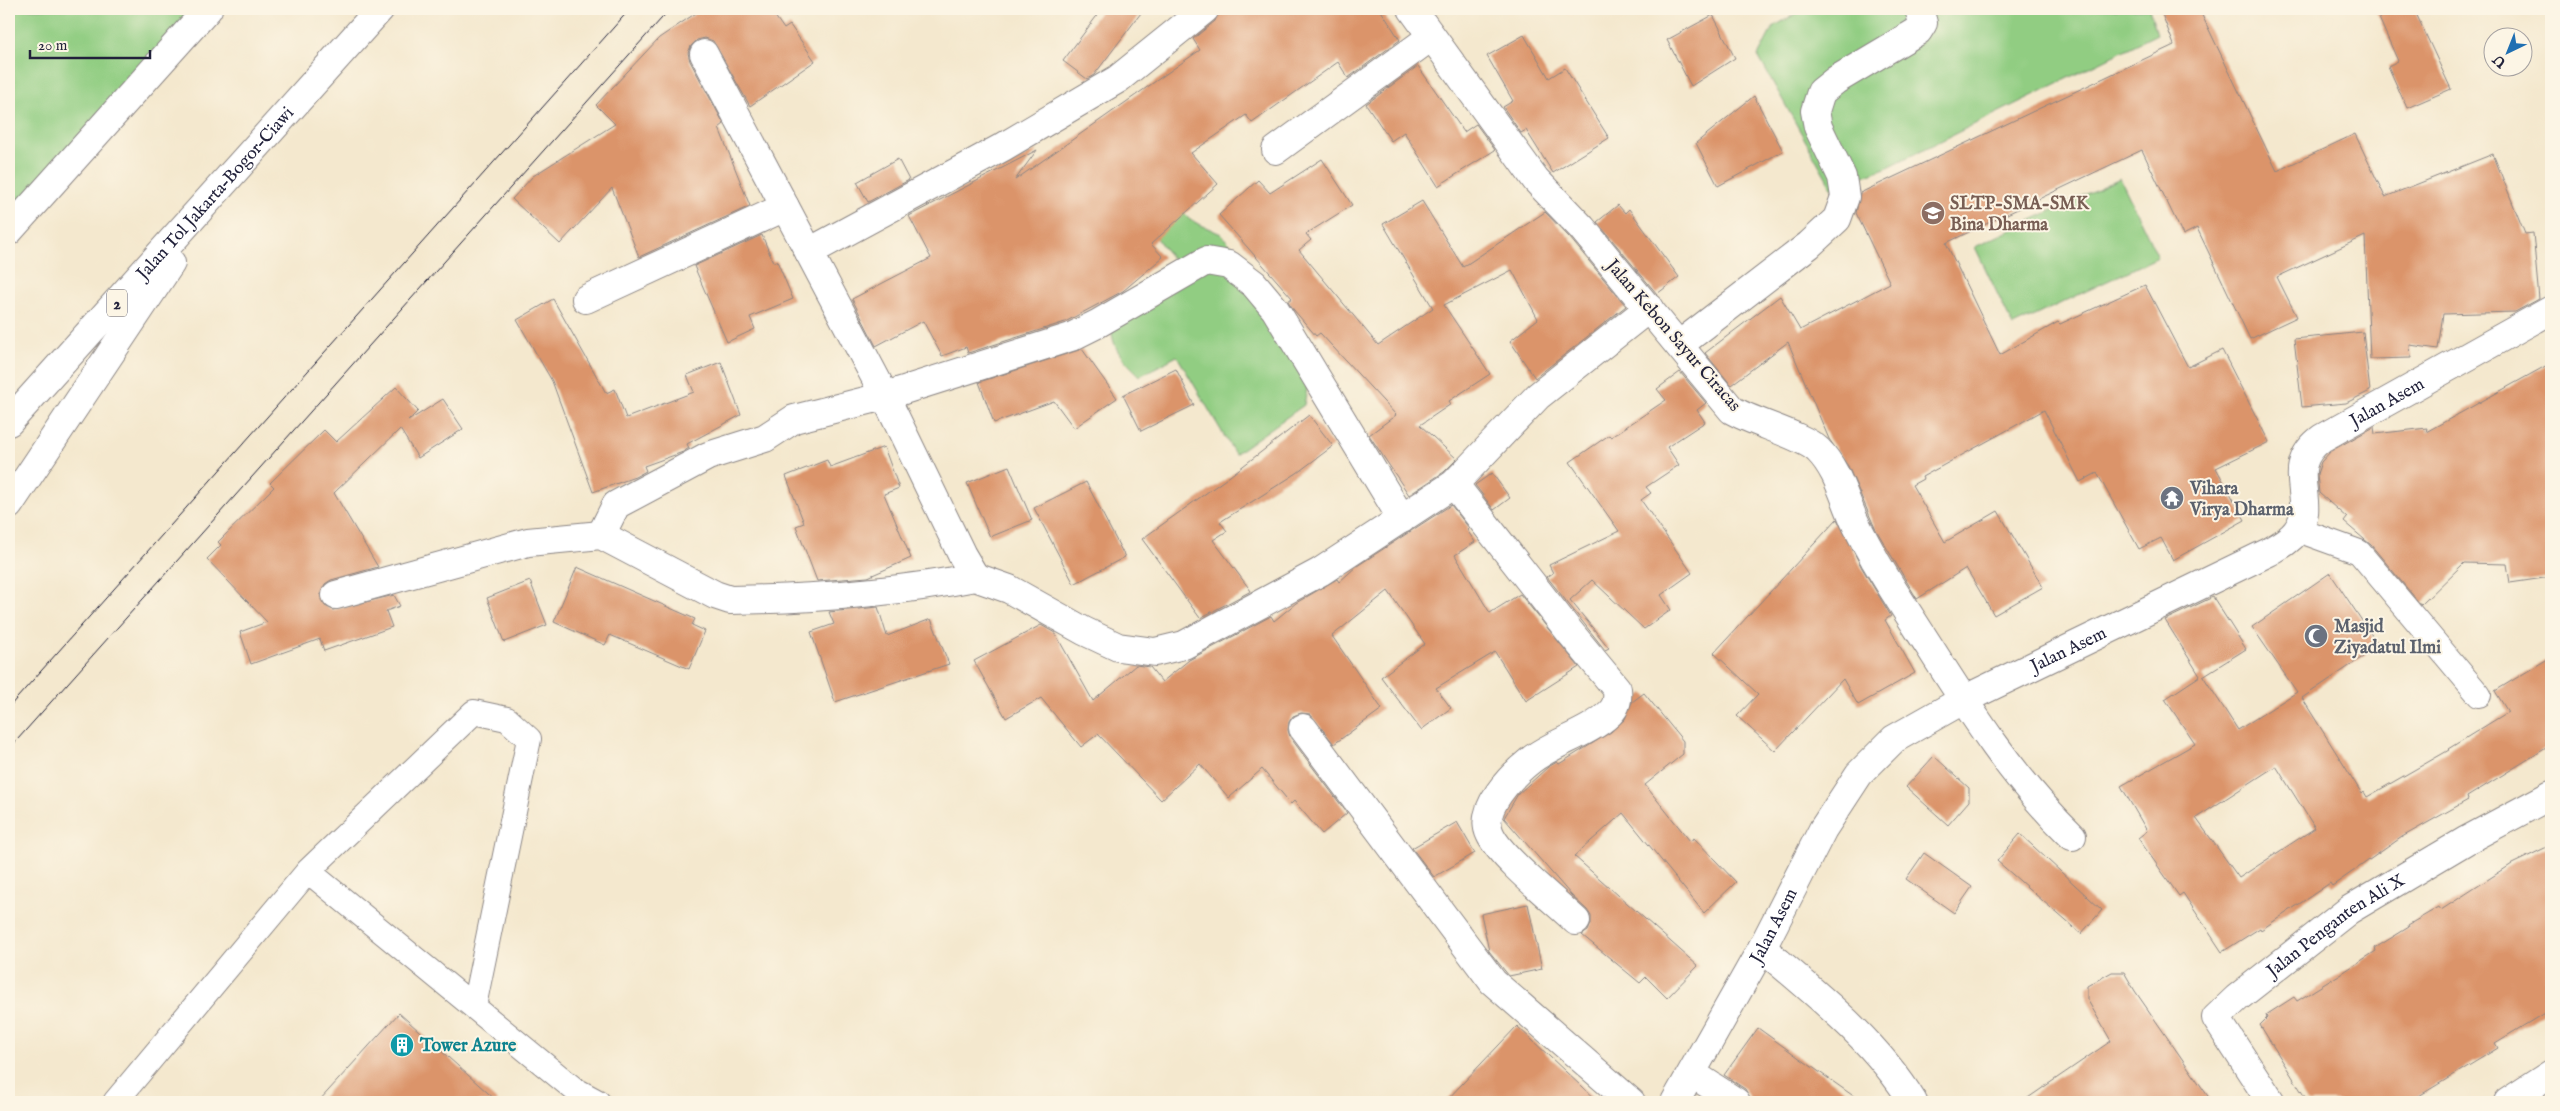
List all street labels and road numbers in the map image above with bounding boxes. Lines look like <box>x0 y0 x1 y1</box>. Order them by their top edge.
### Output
street label: Jalan Tol Jakarta–Bogor–Ciawi <box>131 102 300 287</box>
street label: Jalan Kebon Sayur Ciracas <box>1599 254 1745 417</box>
road number: 2 <box>107 290 127 316</box>
street label: Jalan Asem <box>2345 373 2429 434</box>
street label: Jalan Asem <box>2025 622 2111 679</box>
street label: Jalan Penganten Ali X <box>2261 869 2410 985</box>
street label: Jalan Asem <box>1745 885 1804 970</box>

